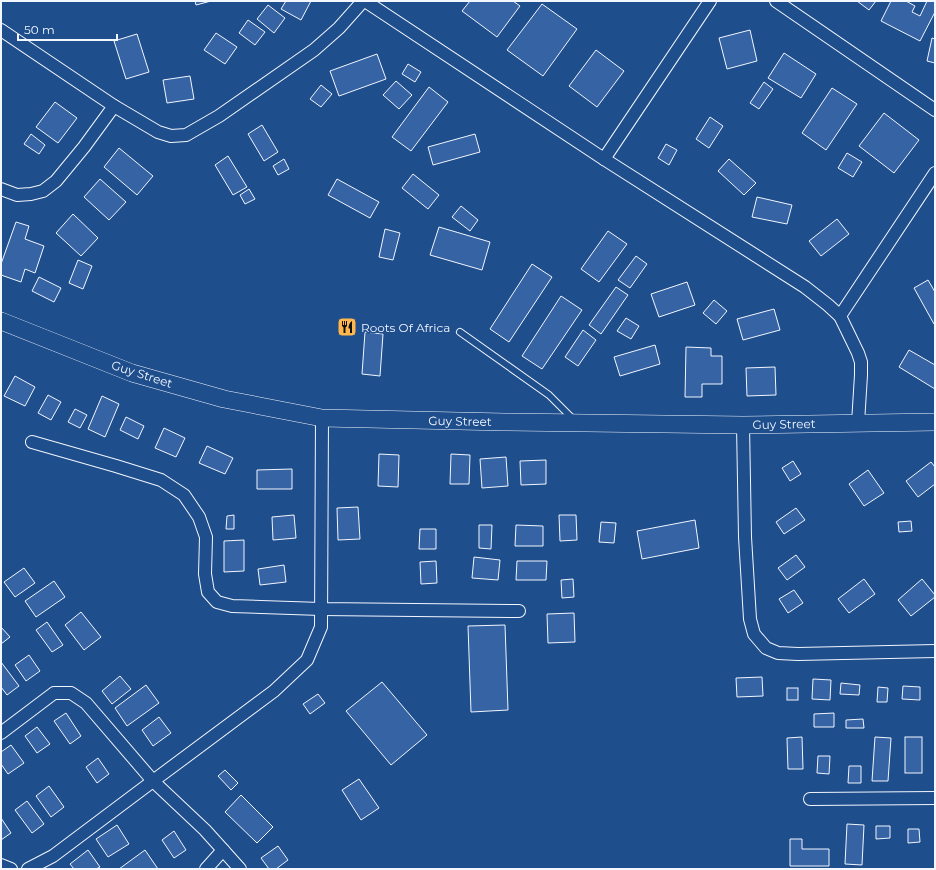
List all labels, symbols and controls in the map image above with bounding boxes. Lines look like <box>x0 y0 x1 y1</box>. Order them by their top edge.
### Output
scale bar <box>18 16 117 42</box>
text: 50 m <box>24 22 55 37</box>
restaurant icon: Roots Of Africa <box>336 316 358 338</box>
place label: Roots Of Africa <box>361 320 450 335</box>
street label: Guy Street <box>110 357 174 391</box>
street label: Guy Street <box>428 413 492 429</box>
street label: Guy Street <box>752 416 816 432</box>

